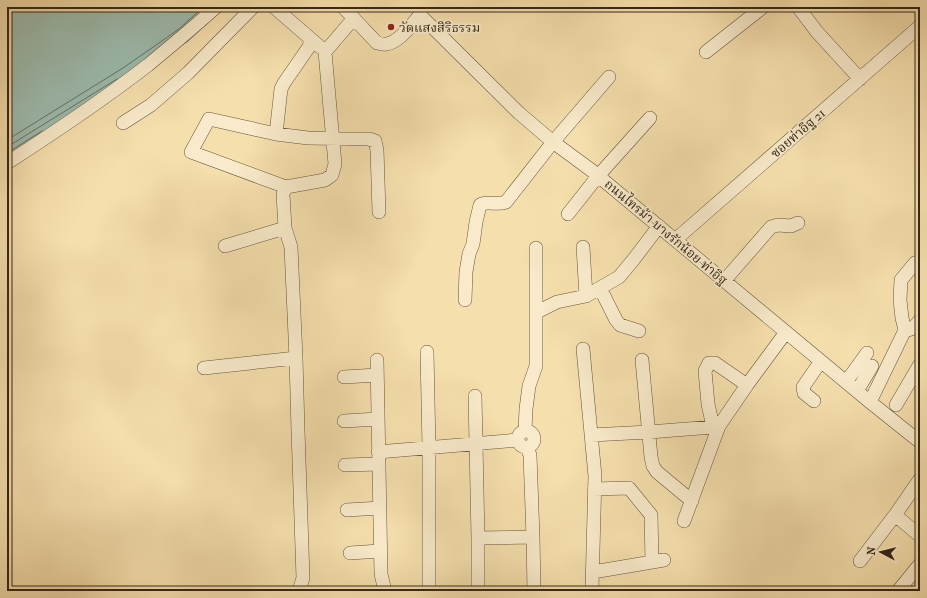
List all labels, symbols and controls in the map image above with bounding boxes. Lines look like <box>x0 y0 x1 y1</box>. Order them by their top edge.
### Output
place label: วัดแสงสิริธรรม <box>399 20 480 35</box>
marker: วัดแสงสิริธรรม <box>386 22 396 32</box>
street label: ซอยท่าอิฐ 21 <box>768 105 828 161</box>
street label: ถนนไทรม้า-บางรักน้อย-ท่าอิฐ <box>602 176 731 288</box>
north arrow <box>861 532 901 572</box>
text: N <box>865 545 879 556</box>

